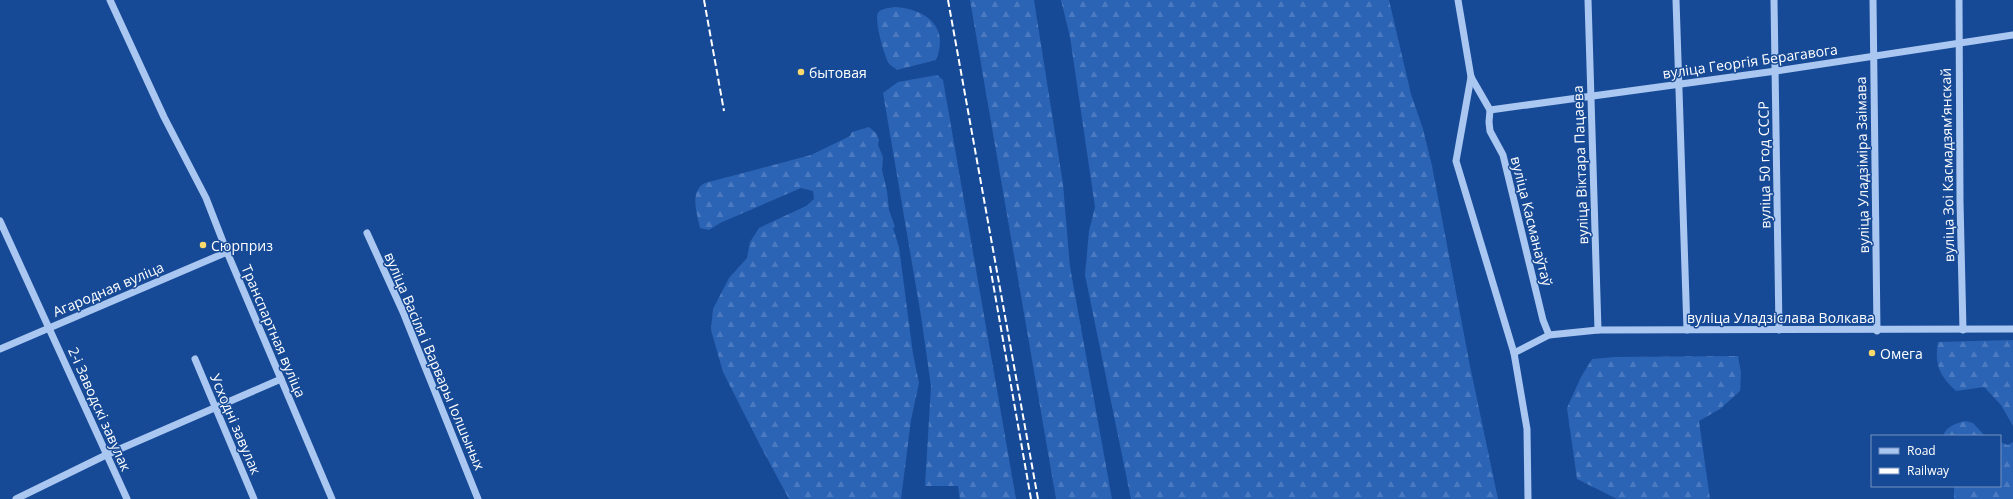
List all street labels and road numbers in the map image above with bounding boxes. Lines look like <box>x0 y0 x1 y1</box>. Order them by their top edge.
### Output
street label: вуліца Георгія Берагавога <box>1661 39 1839 83</box>
street label: вуліца Зоі Касмадзямʼянскай <box>1936 68 1958 262</box>
street label: вуліца Уладзіміра Заімава <box>1851 76 1873 254</box>
street label: вуліца Віктара Пацаева <box>1568 85 1592 245</box>
street label: вуліца 50 год СССР <box>1753 101 1775 229</box>
street label: вуліца Касманаўтаў <box>1507 154 1558 289</box>
street label: вуліца Васіля і Варвары Іолшыных <box>380 249 490 474</box>
street label: Агародная вуліца <box>50 257 166 321</box>
street label: Транспартная вуліца <box>237 262 311 400</box>
street label: вуліца Уладзіслава Волкава <box>1687 308 1875 327</box>
street label: 2-і Заводскі завулак <box>64 344 136 475</box>
street label: Усходні завулак <box>206 371 266 478</box>

